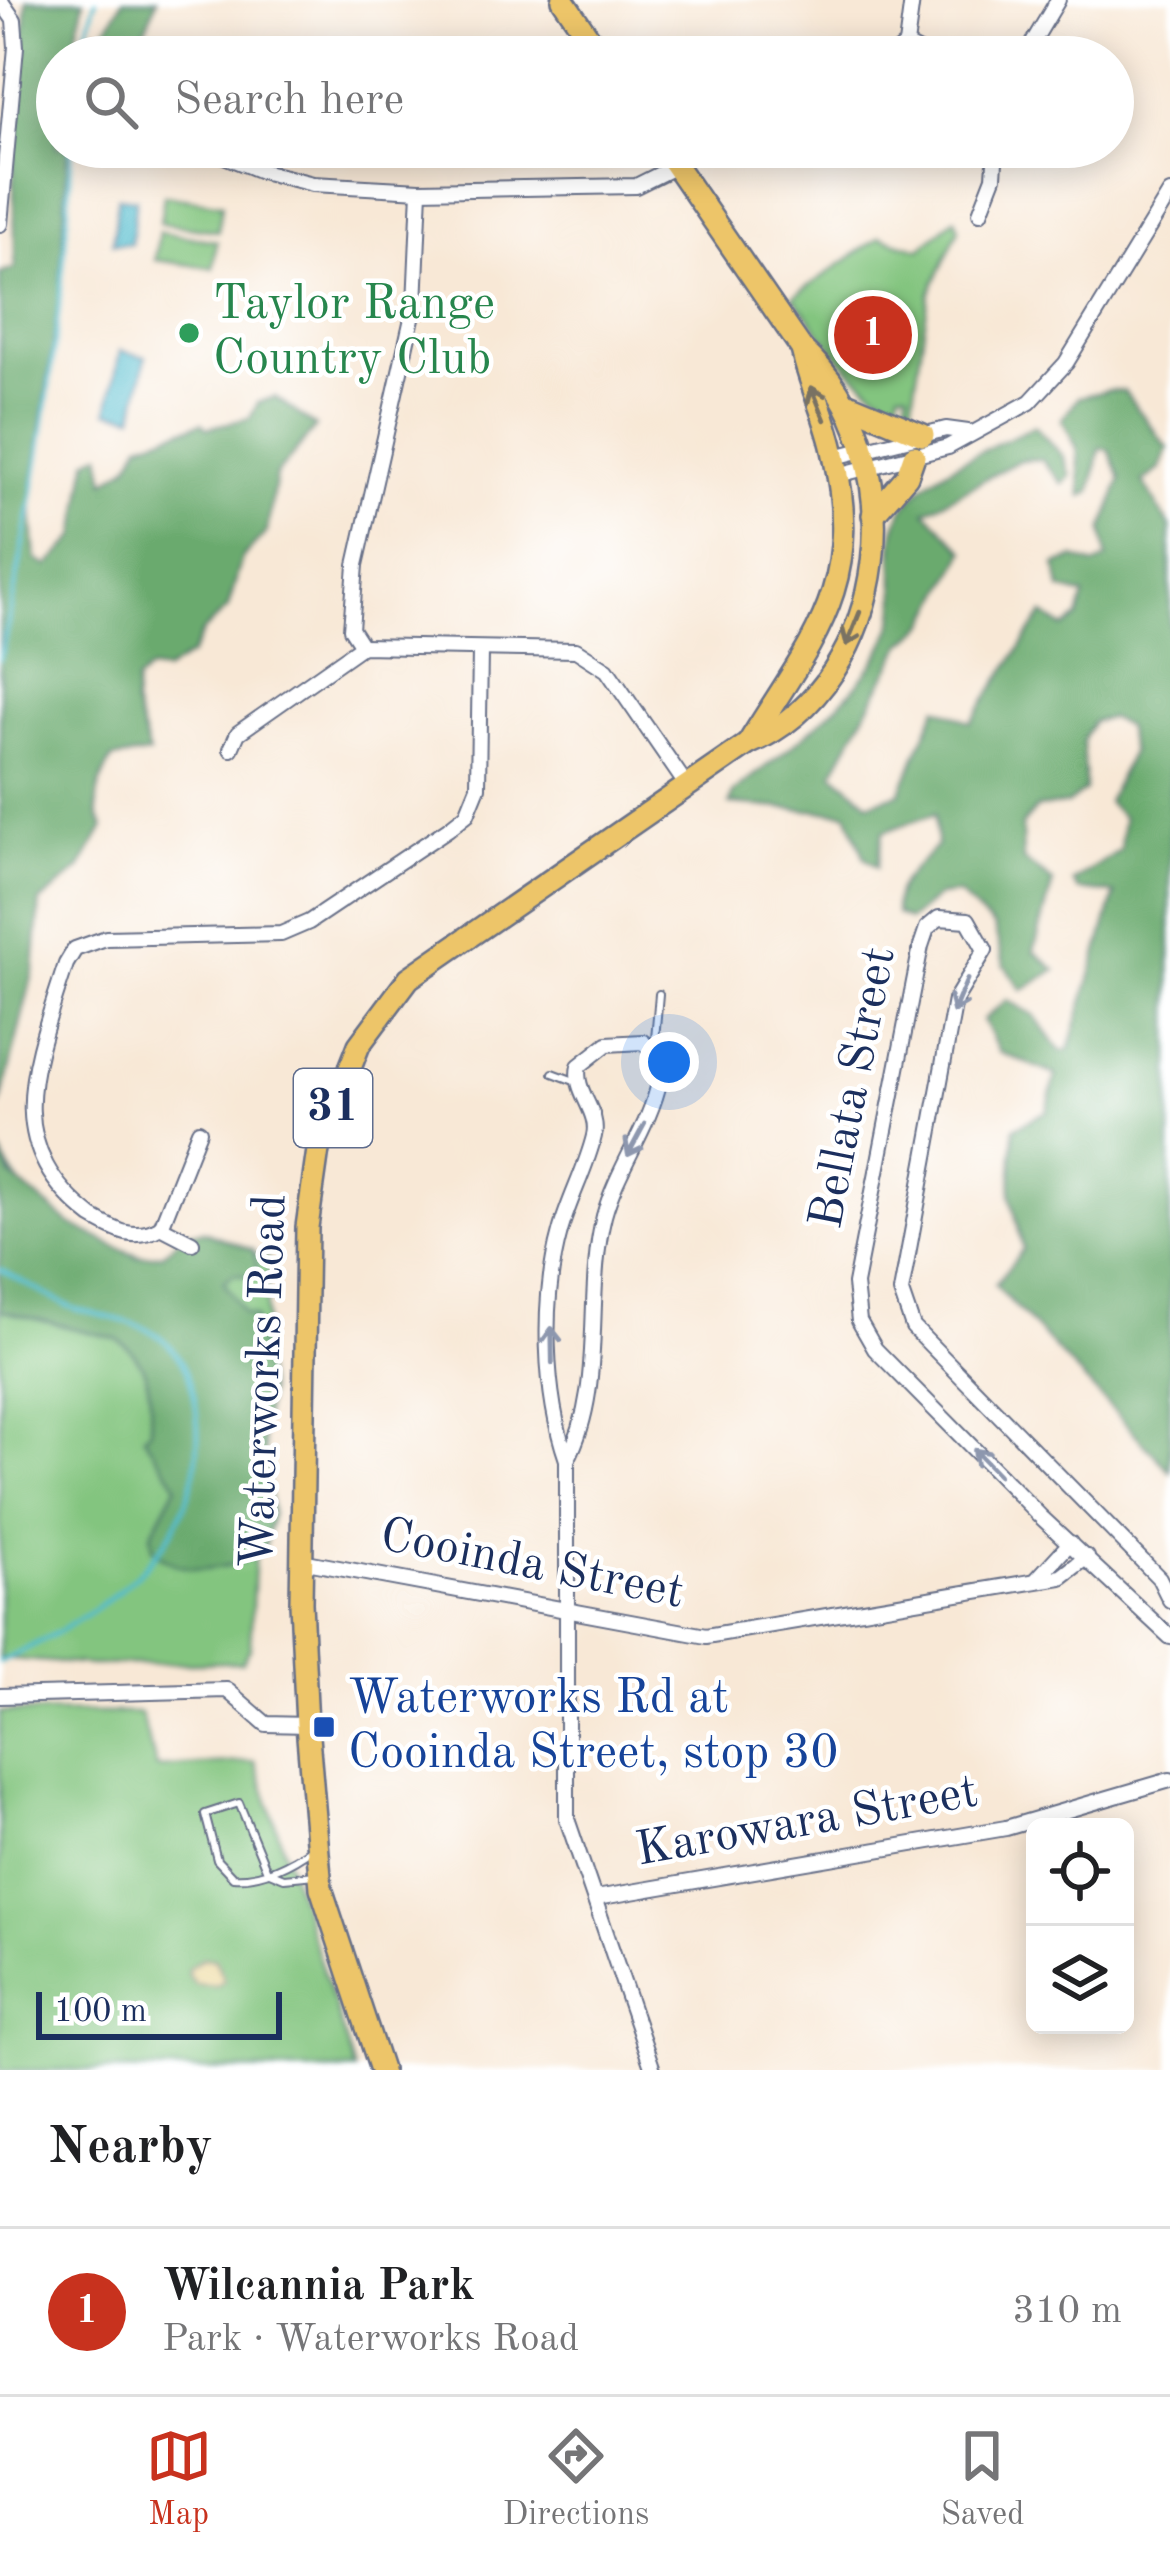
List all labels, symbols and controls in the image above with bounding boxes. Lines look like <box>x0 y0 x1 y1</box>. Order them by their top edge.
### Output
search box <box>36 36 1134 168</box>
icon: search <box>78 69 144 135</box>
text: Search here <box>174 79 404 124</box>
place label: Taylor Range Country Club <box>213 281 495 384</box>
pin: 1 <box>834 290 912 380</box>
marker: Taylor Range Country Club <box>176 320 202 346</box>
one-way arrow <box>806 386 827 423</box>
one-way arrow <box>840 610 862 647</box>
street label: Bellata Street <box>803 943 905 1233</box>
one-way arrow <box>948 978 970 1014</box>
your location <box>639 1032 699 1092</box>
road number: 31 <box>294 1069 372 1147</box>
one-way arrow <box>623 1122 646 1158</box>
street label: Waterworks Road <box>234 1193 296 1569</box>
one-way arrow <box>540 1326 563 1365</box>
one-way arrow <box>972 1448 1000 1477</box>
street label: Cooinda Street <box>376 1512 688 1618</box>
place label: Waterworks Rd at Cooinda Street, stop 30 <box>348 1675 838 1778</box>
marker: Waterworks Rd at Cooinda Street, stop 30 <box>311 1714 337 1740</box>
street label: Karowara Street <box>632 1768 982 1876</box>
map controls <box>1026 1818 1134 2034</box>
button: locate <box>1026 1818 1134 1926</box>
button: layers <box>1026 1926 1134 2034</box>
scale bar <box>36 1986 282 2039</box>
text: 100 m <box>54 1996 147 2029</box>
text: Nearby <box>48 2123 213 2174</box>
text: Wilcannia Park <box>162 2265 475 2310</box>
text: 1 <box>76 2292 98 2331</box>
text: 310 m <box>1012 2292 1122 2331</box>
text: Park · Waterworks Road <box>162 2320 579 2359</box>
tab: Map <box>146 2423 212 2536</box>
tab: Directions <box>503 2423 649 2536</box>
tab: Saved <box>940 2423 1024 2536</box>

